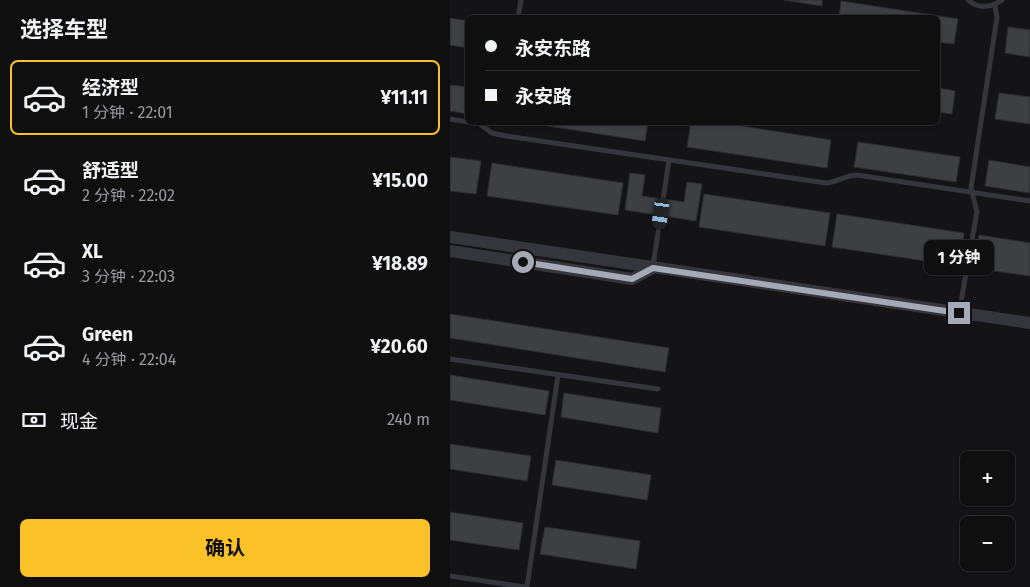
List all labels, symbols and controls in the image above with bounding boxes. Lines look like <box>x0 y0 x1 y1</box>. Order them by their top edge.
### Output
text: 选择车型 <box>20 16 108 43</box>
text: 永安东路 <box>515 37 591 60</box>
icon: car <box>22 75 67 120</box>
text: 经济型 <box>82 76 139 99</box>
text: 永安路 <box>515 85 572 108</box>
text: ¥11.11 <box>381 86 428 109</box>
text: 1 分钟 · 22:01 <box>82 103 173 122</box>
icon: car <box>22 158 67 203</box>
text: 舒适型 <box>82 159 139 182</box>
text: ¥15.00 <box>372 169 428 192</box>
text: 2 分钟 · 22:02 <box>82 186 175 205</box>
car <box>651 198 670 230</box>
text: XL <box>82 240 103 263</box>
callout: 1 分钟 <box>924 240 994 276</box>
icon: car <box>22 241 67 286</box>
text: 1 分钟 <box>937 248 981 267</box>
route start <box>512 251 534 273</box>
text: ¥18.89 <box>372 252 428 275</box>
text: 3 分钟 · 22:03 <box>82 267 175 286</box>
route end <box>948 302 970 324</box>
text: Green <box>82 323 133 346</box>
icon: car <box>22 324 67 369</box>
text: ¥20.60 <box>370 335 428 358</box>
text: 4 分钟 · 22:04 <box>82 350 176 369</box>
icon: cash <box>20 406 48 434</box>
text: 现金 <box>60 410 98 433</box>
text: 240 m <box>387 410 430 429</box>
map controls <box>960 451 1015 571</box>
button: + <box>960 451 1015 506</box>
button: − <box>960 516 1015 571</box>
button: 确认 <box>20 519 430 577</box>

